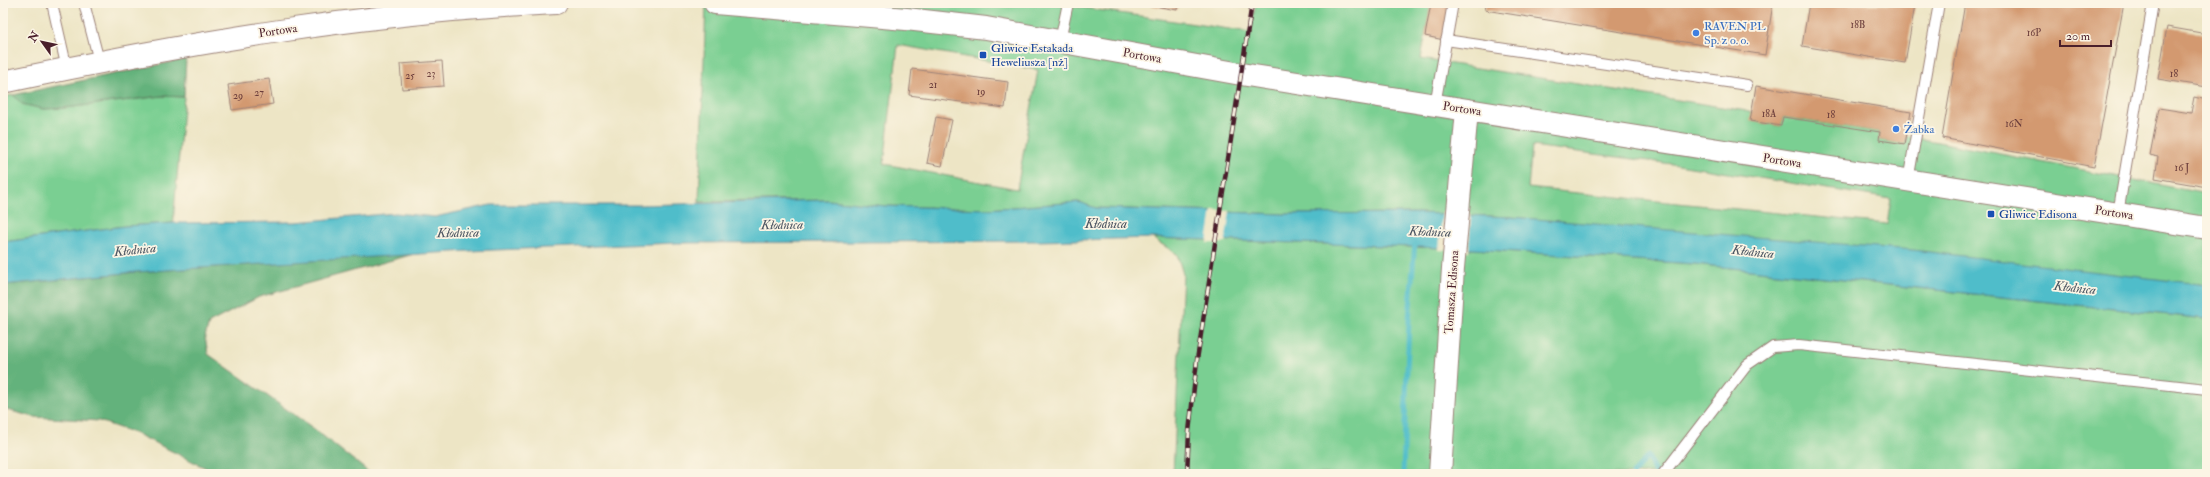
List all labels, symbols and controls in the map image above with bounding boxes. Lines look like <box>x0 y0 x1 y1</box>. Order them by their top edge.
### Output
place label: RAVEN PL Sp. z o. o. <box>1704 19 1766 48</box>
house number: 18B <box>1851 19 1865 31</box>
street label: Portowa <box>258 21 299 41</box>
north arrow <box>22 22 62 62</box>
scale bar <box>2060 22 2111 48</box>
house number: 16P <box>2027 27 2041 39</box>
text: N <box>25 28 43 45</box>
marker: RAVEN PL Sp. z o. o. <box>1691 28 1701 38</box>
text: 20 m <box>2066 29 2091 44</box>
place label: Gliwice Estakada Heweliusza [nż] <box>991 41 1074 70</box>
street label: Portowa <box>1122 45 1163 67</box>
marker: Gliwice Estakada Heweliusza [nż] <box>978 50 988 60</box>
house number: 23 <box>427 68 436 80</box>
house number: 18 <box>2170 68 2178 80</box>
house number: 25 <box>405 70 415 82</box>
house number: 21 <box>929 79 938 91</box>
house number: 19 <box>977 86 985 98</box>
house number: 27 <box>254 87 264 99</box>
house number: 29 <box>233 90 243 102</box>
street label: Portowa <box>1442 99 1483 120</box>
house number: 18A <box>1762 108 1777 120</box>
house number: 18 <box>1827 109 1835 121</box>
house number: 16N <box>2005 118 2023 130</box>
place label: Żabka <box>1904 121 1935 137</box>
marker: Żabka <box>1891 124 1901 134</box>
street label: Portowa <box>1762 151 1803 172</box>
house number: 16 J <box>2175 162 2189 175</box>
street label: Portowa <box>2094 203 2135 224</box>
place label: Gliwice Edisona <box>1999 207 2078 222</box>
marker: Gliwice Edisona <box>1986 209 1996 219</box>
water label: Kłodnica <box>1084 216 1127 232</box>
water label: Kłodnica <box>760 217 803 233</box>
water label: Kłodnica <box>1408 223 1451 241</box>
water label: Kłodnica <box>436 225 479 241</box>
water label: Kłodnica <box>112 240 157 260</box>
water label: Kłodnica <box>1730 242 1775 262</box>
street label: Tomasza Edisona <box>1442 249 1462 334</box>
water label: Kłodnica <box>2052 278 2097 298</box>

